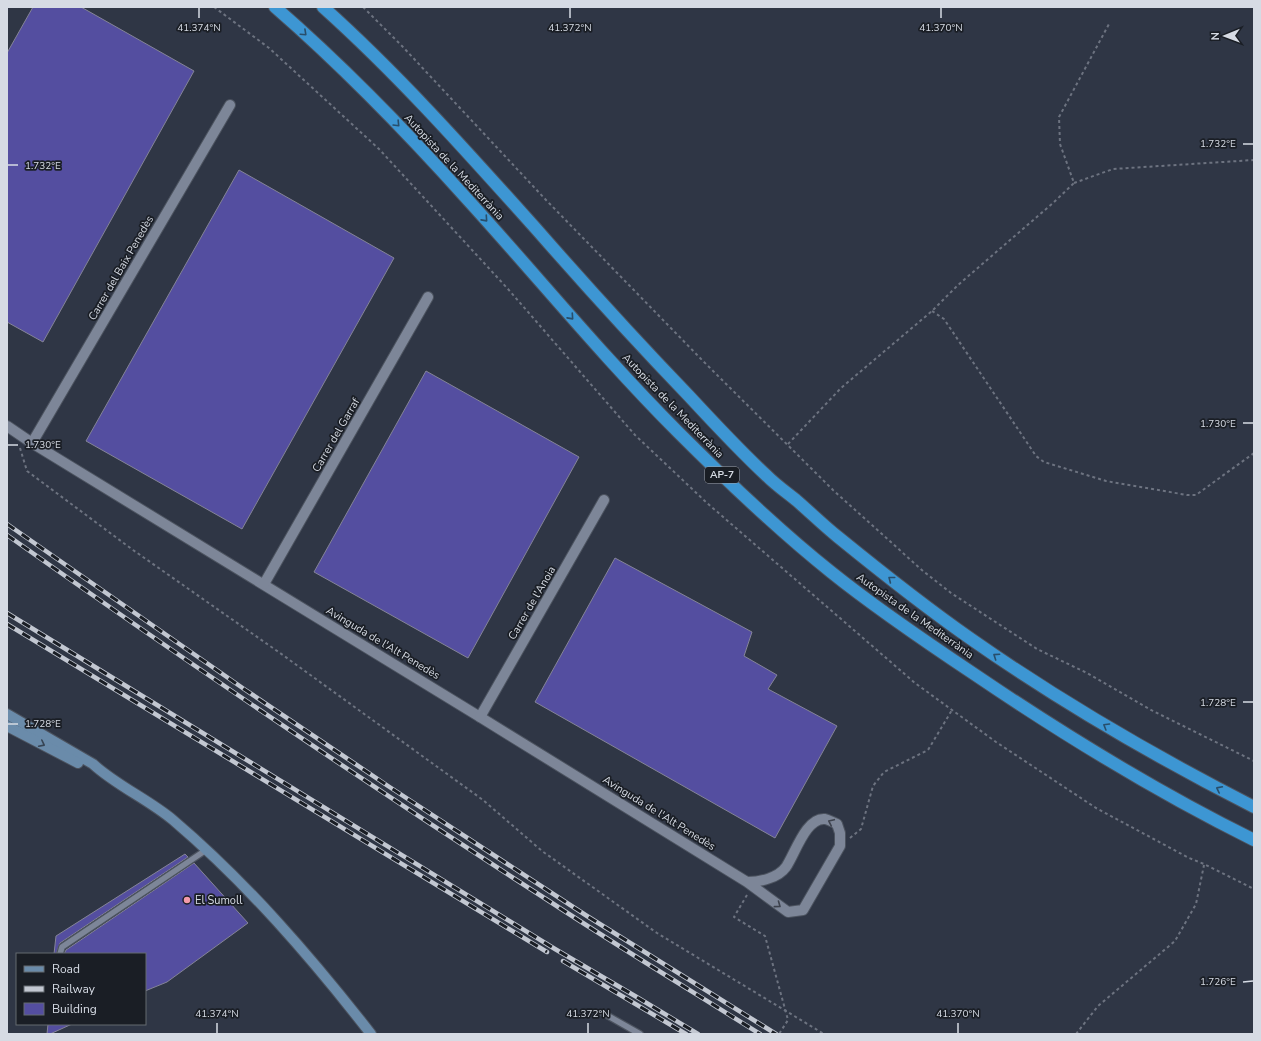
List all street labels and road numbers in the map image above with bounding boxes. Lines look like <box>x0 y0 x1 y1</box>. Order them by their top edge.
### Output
street label: Autopista de la Mediterrània <box>401 111 507 223</box>
street label: Carrer del Baix Penedès <box>85 213 157 323</box>
street label: Autopista de la Mediterrània <box>619 350 727 462</box>
street label: Carrer del Garraf <box>309 395 363 475</box>
road number: AP-7 <box>705 467 739 483</box>
street label: Carrer de l'Anoia <box>505 563 559 643</box>
street label: Autopista de la Mediterrània <box>853 570 977 662</box>
street label: Avinguda de l'Alt Penedès <box>323 603 443 683</box>
street label: Avinguda de l'Alt Penedès <box>600 772 718 854</box>

